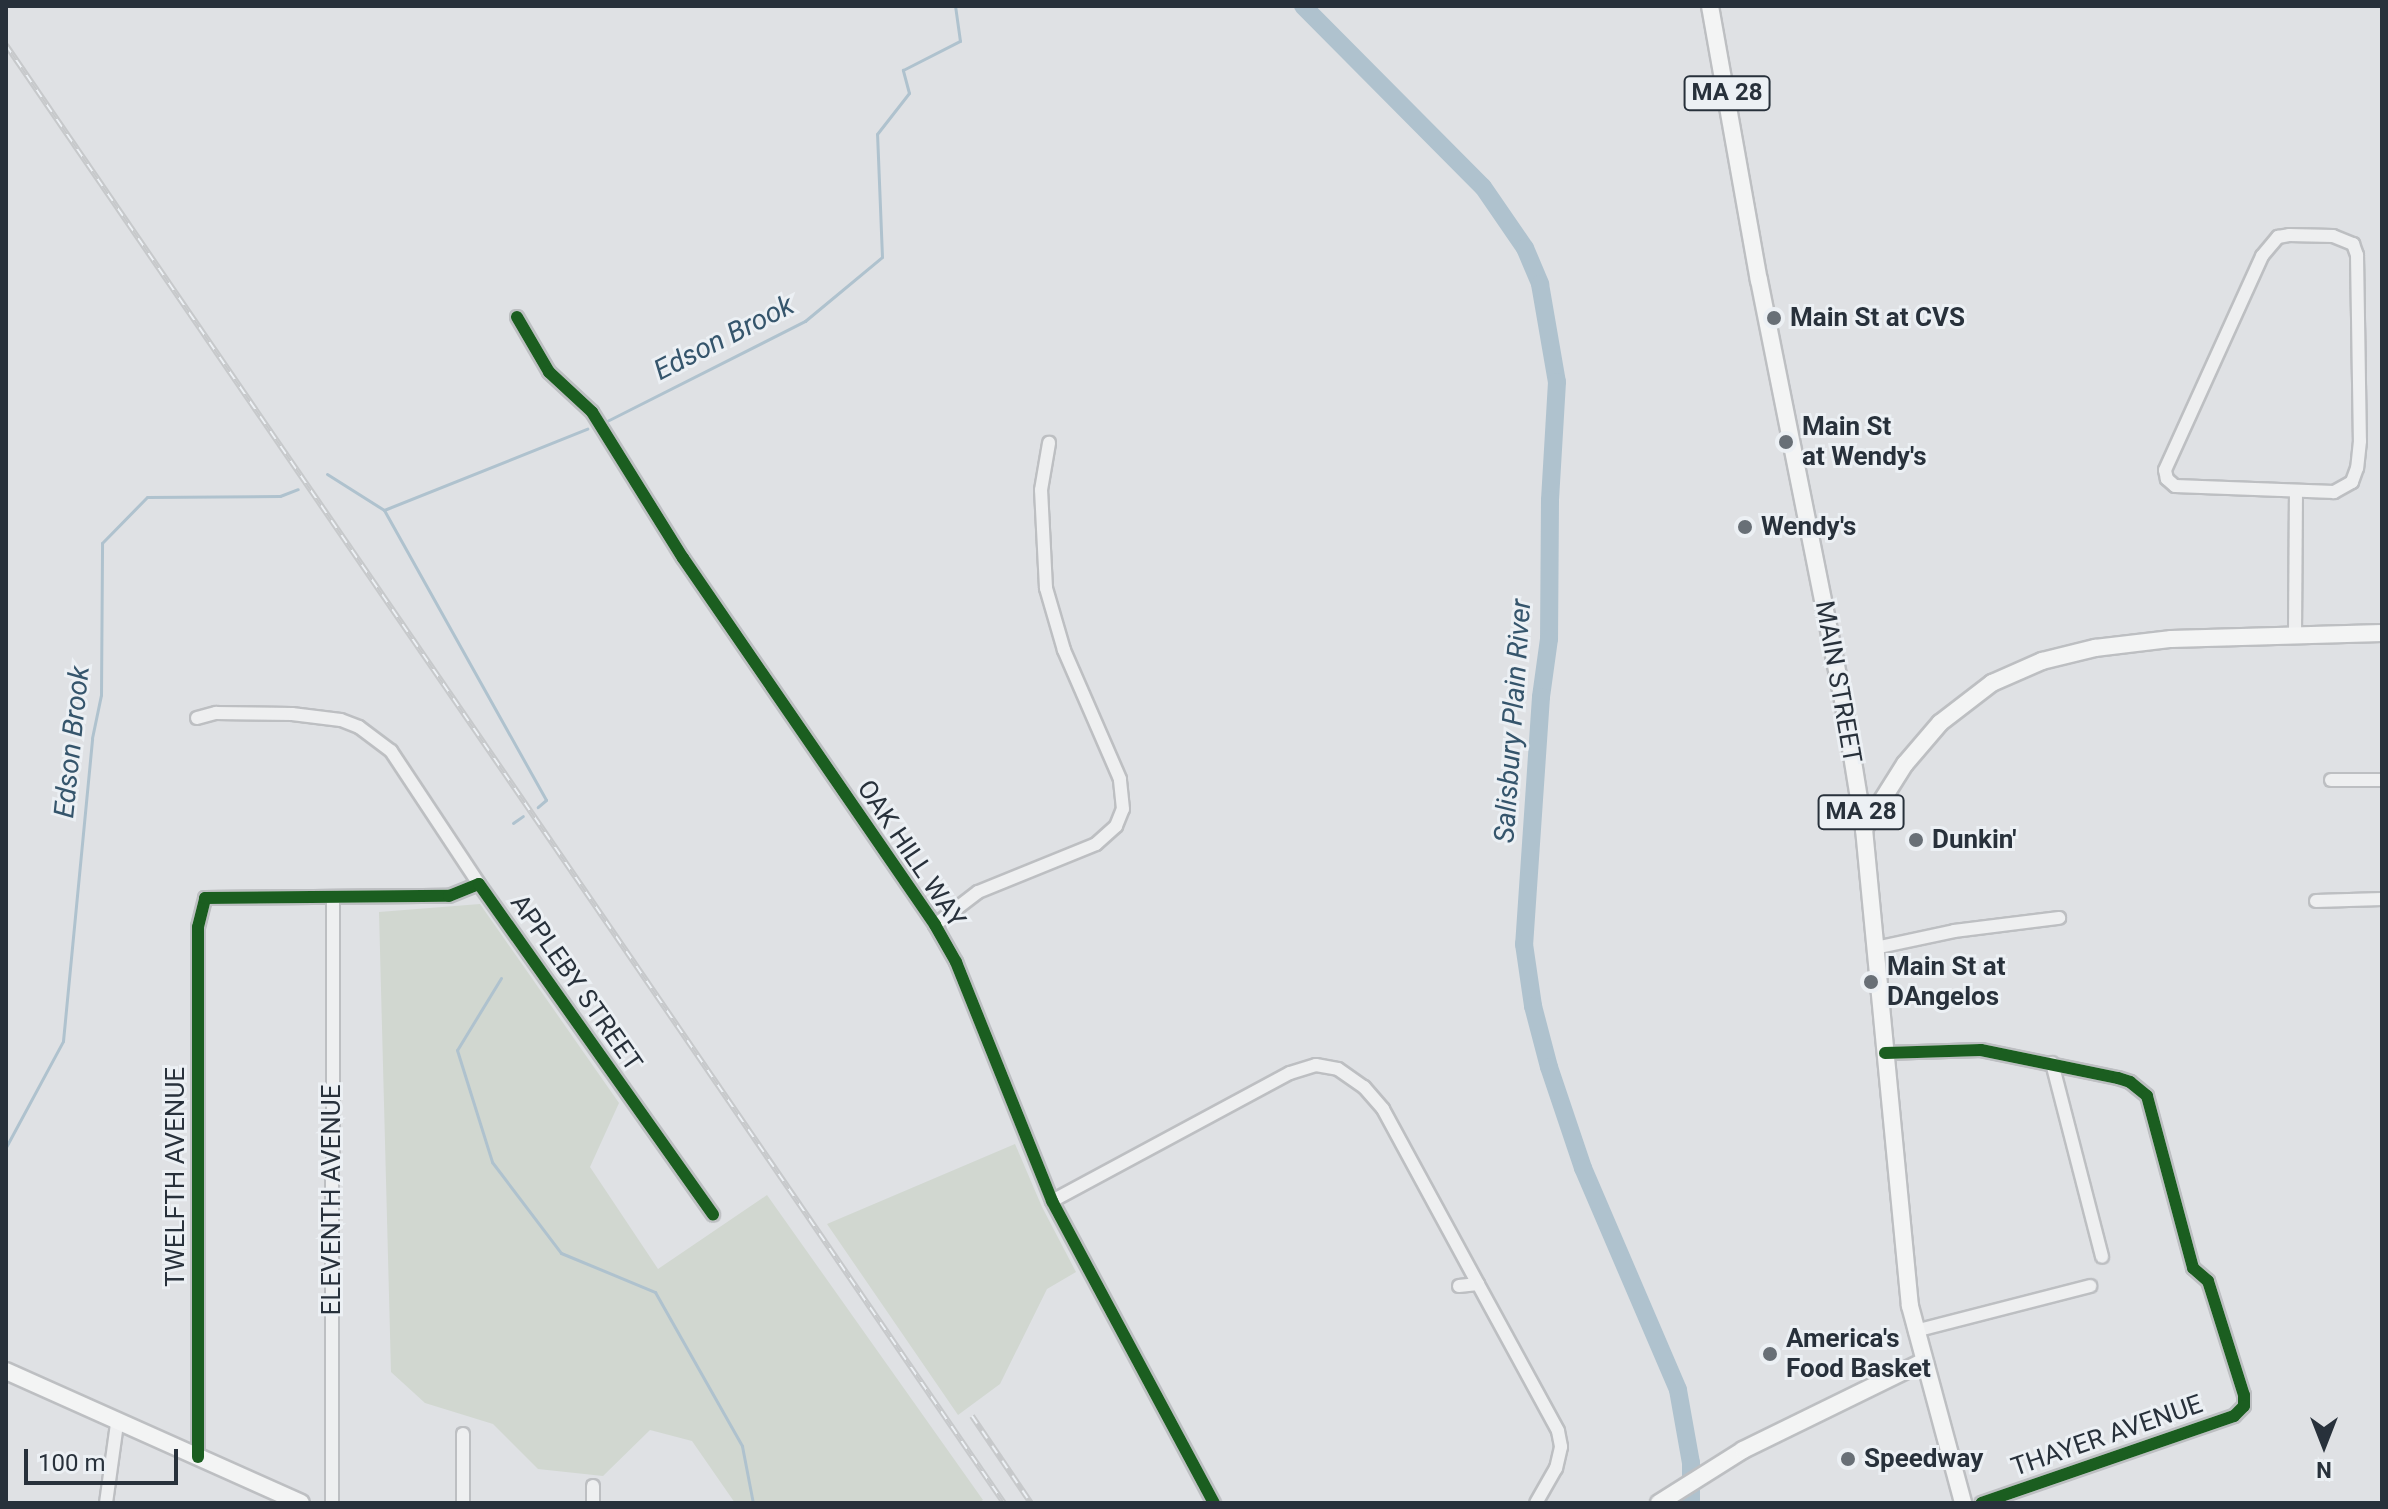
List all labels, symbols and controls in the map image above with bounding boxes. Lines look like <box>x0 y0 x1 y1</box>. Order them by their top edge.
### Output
road number: MA 28 <box>1683 73 1771 113</box>
water label: Edson Brook <box>648 288 800 388</box>
place label: Main St at CVS <box>1790 302 1965 334</box>
marker: Main St at CVS <box>1765 309 1783 327</box>
place label: Main St at Wendy's <box>1802 411 1926 472</box>
marker: Main St at Wendy's <box>1777 433 1795 451</box>
place label: Wendy's <box>1761 511 1856 543</box>
marker: Wendy's <box>1736 518 1754 536</box>
water label: Salisbury Plain River <box>1488 598 1538 844</box>
street label: MAIN STREET <box>1808 598 1868 766</box>
water label: Edson Brook <box>47 664 97 820</box>
street label: OAK HILL WAY <box>850 774 972 934</box>
road number: MA 28 <box>1817 792 1905 832</box>
place label: Dunkin' <box>1932 824 2016 856</box>
marker: Dunkin' <box>1907 831 1925 849</box>
street label: APPLEBY STREET <box>503 889 649 1077</box>
place label: Main St at DAngelos <box>1887 951 2006 1012</box>
marker: Main St at DAngelos <box>1862 973 1880 991</box>
street label: TWELFTH AVENUE <box>160 1067 192 1287</box>
street label: ELEVENTH AVENUE <box>316 1085 348 1315</box>
place label: America's Food Basket <box>1786 1323 1931 1384</box>
marker: America's Food Basket <box>1761 1345 1779 1363</box>
street label: THAYER AVENUE <box>2007 1389 2207 1483</box>
north arrow <box>2284 1405 2364 1485</box>
scale bar <box>28 1433 182 1483</box>
place label: Speedway <box>1864 1443 1983 1475</box>
text: 100 m <box>38 1449 105 1477</box>
marker: Speedway <box>1839 1450 1857 1468</box>
text: N <box>2316 1457 2332 1482</box>

